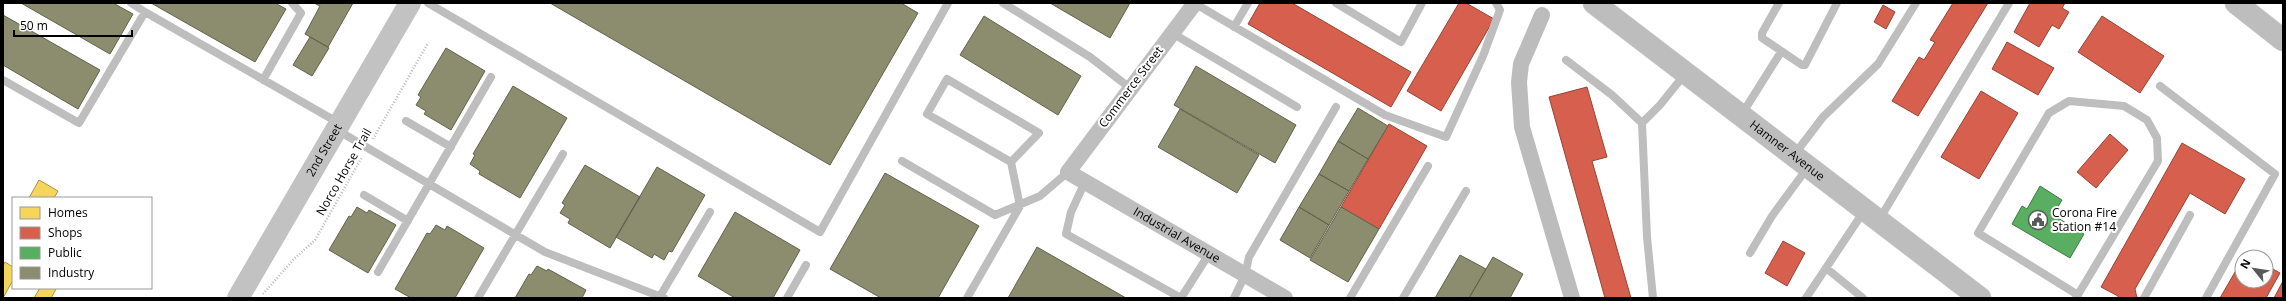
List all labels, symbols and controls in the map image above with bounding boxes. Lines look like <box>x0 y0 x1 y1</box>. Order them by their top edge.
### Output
scale bar <box>14 12 132 38</box>
text: 50 m <box>20 17 48 34</box>
street label: Commerce Street <box>1094 43 1167 131</box>
street label: Hamner Avenue <box>1746 116 1829 185</box>
street label: 2nd Street <box>302 121 346 179</box>
street label: Norco Horse Trail <box>312 125 375 218</box>
legend <box>12 197 152 289</box>
street label: Industrial Avenue <box>1130 203 1224 267</box>
text: Homes <box>48 204 88 221</box>
place label: Corona Fire Station #14 <box>2052 204 2117 235</box>
public building icon: Corona Fire Station #14 <box>2027 209 2049 231</box>
text: Shops <box>48 224 83 241</box>
text: Public <box>48 244 82 261</box>
north arrow <box>2234 249 2274 289</box>
text: N <box>2236 256 2254 271</box>
text: Industry <box>48 264 95 281</box>

